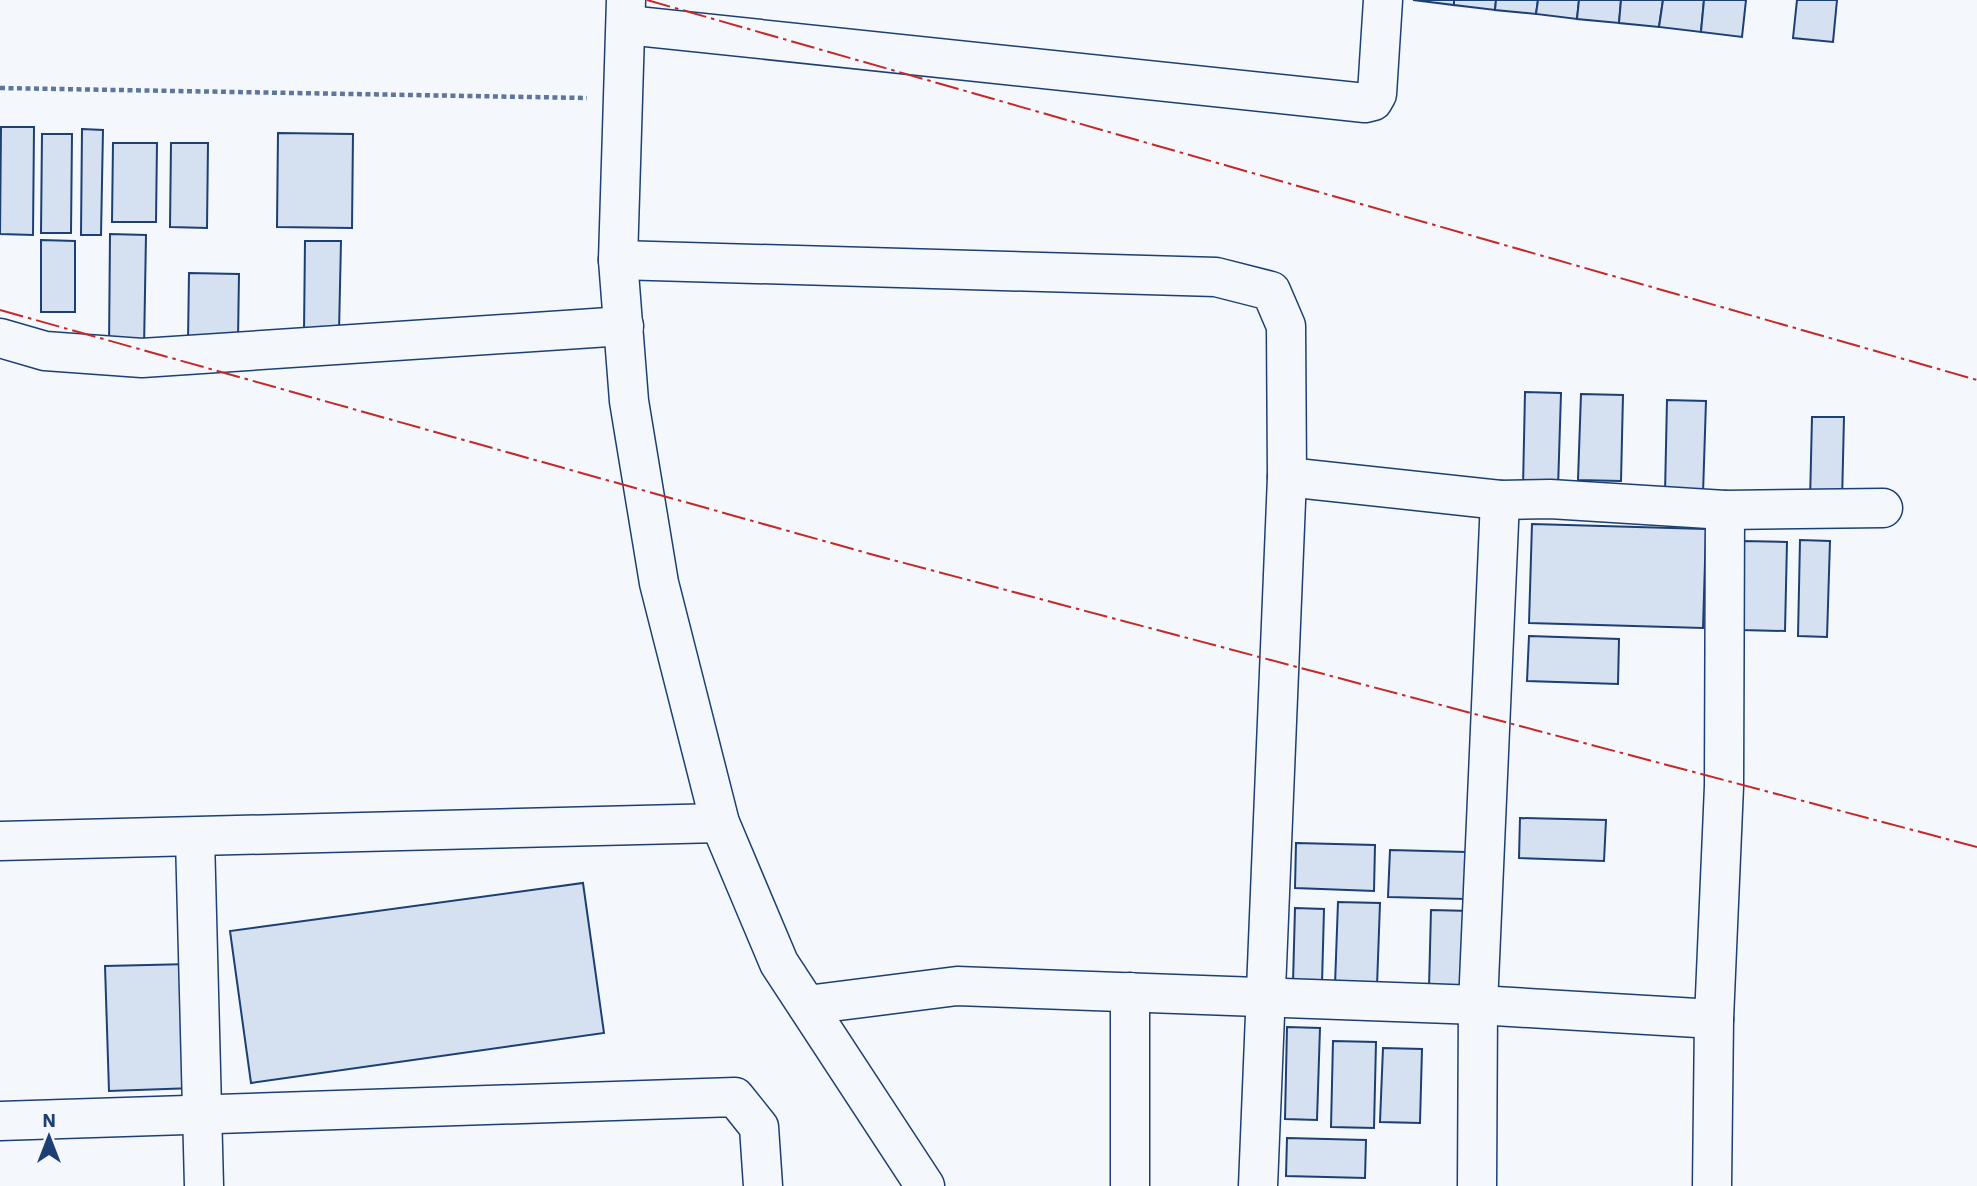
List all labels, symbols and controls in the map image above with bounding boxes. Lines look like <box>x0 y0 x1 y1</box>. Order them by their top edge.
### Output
north arrow <box>14 1102 84 1172</box>
text: N <box>42 1108 56 1132</box>

